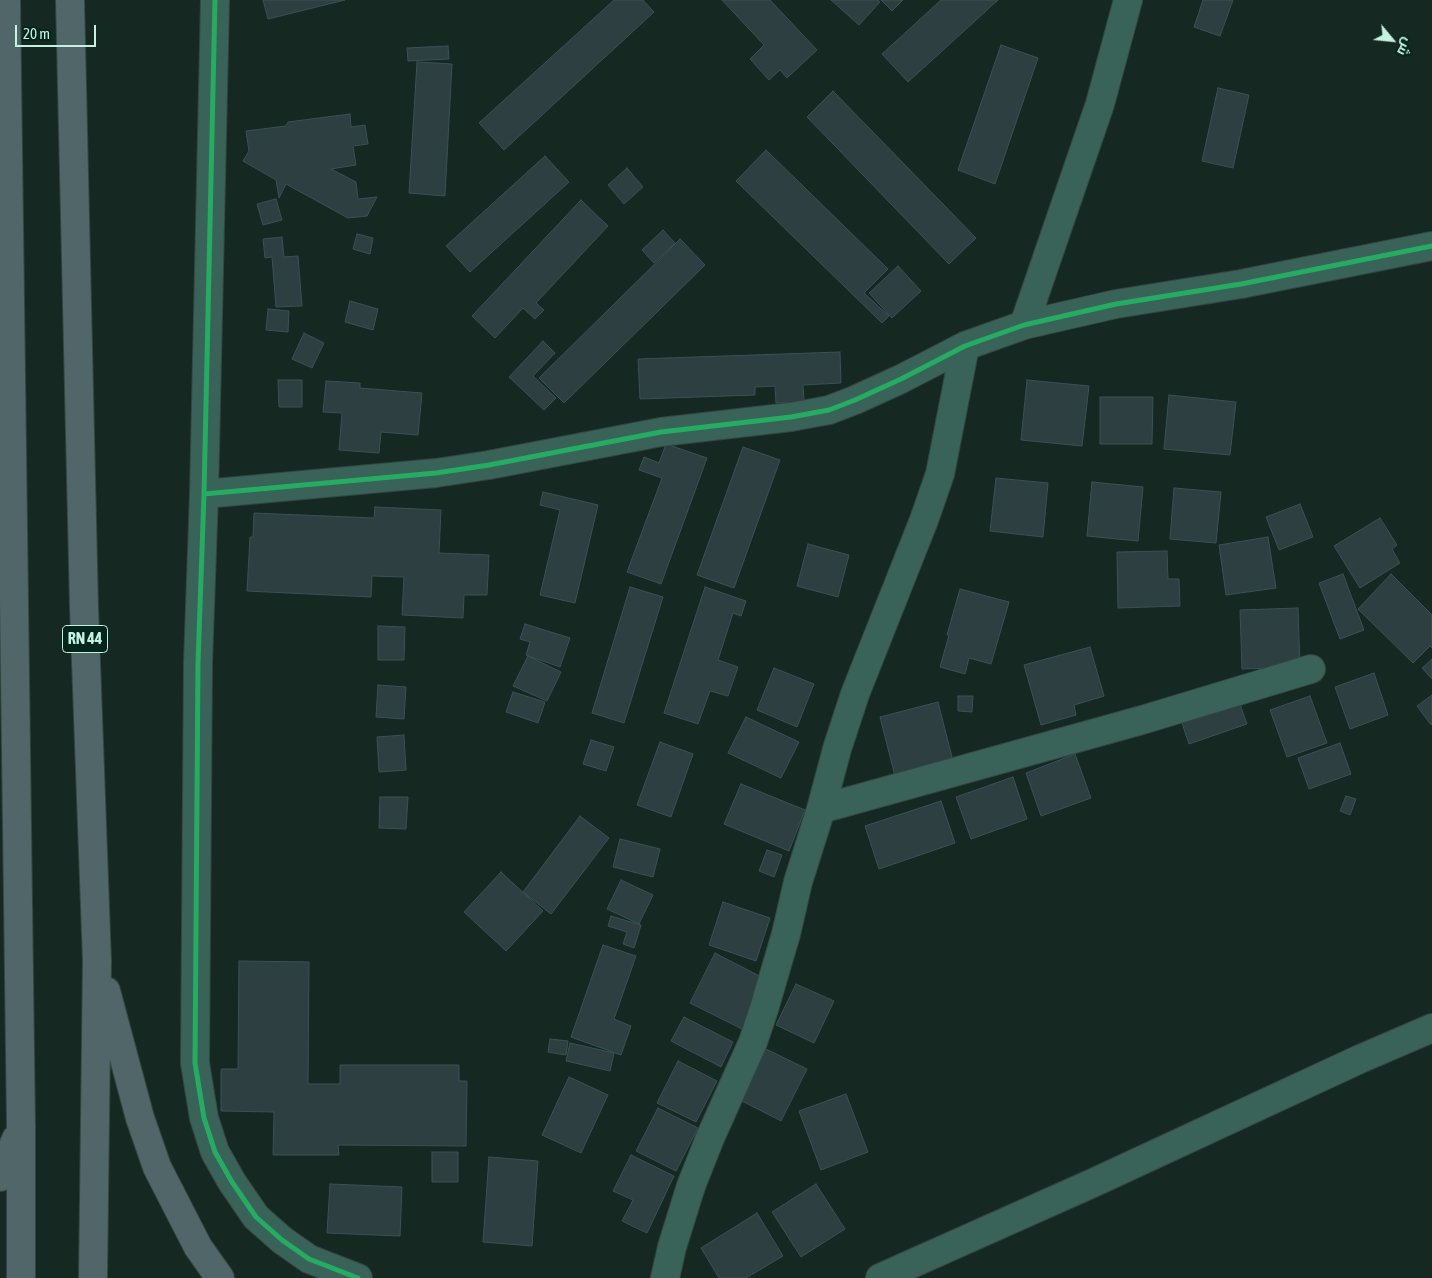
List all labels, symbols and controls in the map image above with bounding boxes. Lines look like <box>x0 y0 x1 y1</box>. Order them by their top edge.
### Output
scale bar <box>18 15 99 47</box>
north arrow <box>1367 15 1417 65</box>
text: 20 m <box>23 25 50 42</box>
text: ش <box>1394 35 1417 59</box>
road number: RN 44 <box>62 626 108 652</box>

